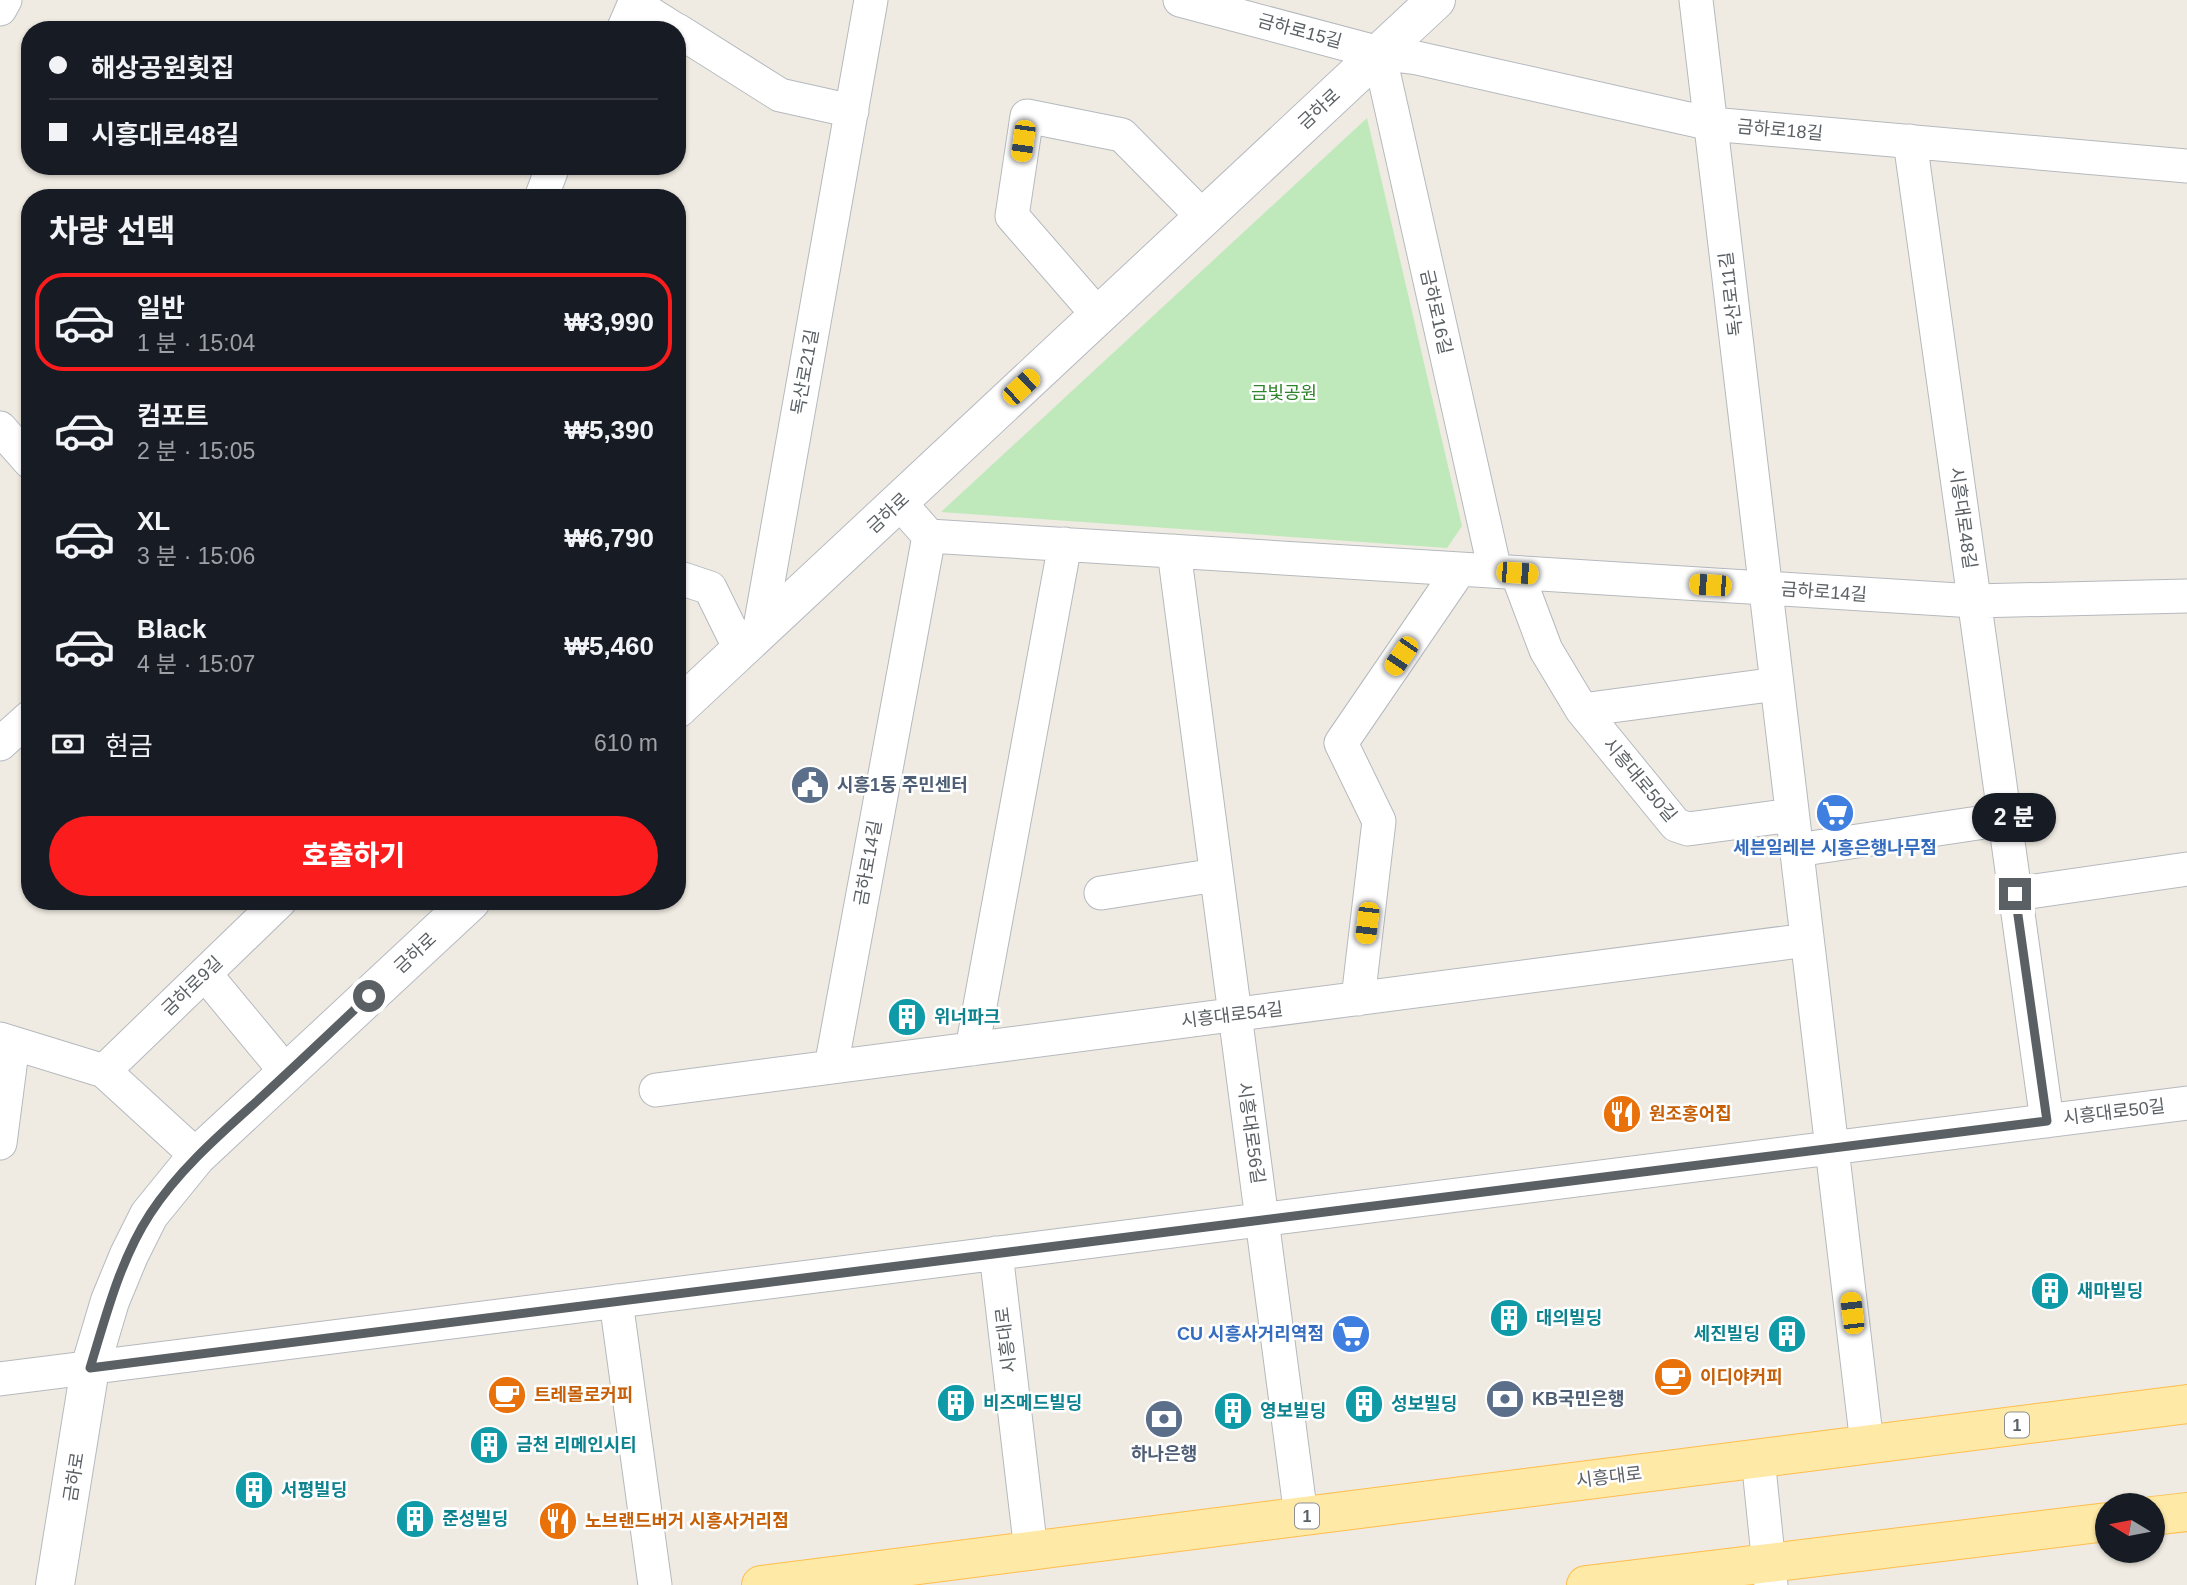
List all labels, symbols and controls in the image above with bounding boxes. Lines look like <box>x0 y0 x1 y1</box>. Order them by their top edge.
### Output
street label: 금하로15길 <box>1256 10 1344 52</box>
text: 해상공원횟집 <box>91 53 235 83</box>
street label: 금하로 <box>1294 85 1344 133</box>
street label: 금하로18길 <box>1736 116 1824 144</box>
car <box>1010 119 1037 163</box>
text: 시흥대로48길 <box>91 120 240 150</box>
text: 차량 선택 <box>49 213 176 249</box>
street label: 독산로11길 <box>1716 251 1746 337</box>
street label: 금하로16길 <box>1417 268 1455 356</box>
icon: car <box>53 291 116 354</box>
text: 일반 <box>137 293 185 323</box>
text: ₩3,990 <box>564 307 654 337</box>
street label: 독산로21길 <box>788 328 822 416</box>
text: 1 분 · 15:04 <box>137 330 255 356</box>
car <box>999 365 1044 409</box>
park label: 금빛공원 <box>1251 383 1317 403</box>
icon: car <box>53 399 116 462</box>
text: 컴포트 <box>137 401 209 431</box>
text: ₩5,390 <box>564 415 654 445</box>
text: 2 분 · 15:05 <box>137 438 255 464</box>
street label: 시흥대로48길 <box>1946 466 1980 570</box>
street label: 금하로 <box>863 489 913 537</box>
text: XL <box>137 506 170 536</box>
icon: car <box>53 507 116 570</box>
text: ₩6,790 <box>564 523 654 553</box>
text: 3 분 · 15:06 <box>137 543 255 569</box>
car <box>1496 561 1539 585</box>
car <box>1689 573 1732 597</box>
street label: 금하로14길 <box>1780 579 1868 605</box>
text: Black <box>137 614 206 644</box>
icon: car <box>53 615 116 678</box>
text: ₩5,460 <box>564 631 654 661</box>
car <box>1381 633 1422 679</box>
text: 4 분 · 15:07 <box>137 651 255 677</box>
icon: cash <box>49 725 87 763</box>
text: 610 m <box>594 730 658 756</box>
text: 현금 <box>105 731 153 761</box>
street label: 시흥대로50길 <box>1599 734 1681 826</box>
public building icon: 시흥1동 주민센터 <box>789 764 831 806</box>
place label: 시흥1동 주민센터 <box>837 775 968 795</box>
supermarket icon: 세븐일레븐 시흥은행나무점 <box>1814 792 1856 834</box>
callout: 2 분 <box>1973 792 2057 842</box>
text: 2 분 <box>1994 804 2034 830</box>
button: 호출하기 <box>49 816 658 896</box>
street label: 금하로14길 <box>851 819 885 907</box>
place label: 세븐일레븐 시흥은행나무점 <box>1733 838 1937 858</box>
route end <box>1999 878 2031 910</box>
car <box>1355 901 1380 945</box>
street label: 금하로 <box>390 929 440 977</box>
street label: 금하로9길 <box>158 952 226 1020</box>
route start <box>353 980 385 1012</box>
building icon: 위너파크 <box>886 996 928 1038</box>
street label: 시흥대로54길 <box>1180 999 1284 1031</box>
place label: 위너파크 <box>934 1007 1000 1027</box>
street label: 시흥대로56길 <box>1234 1081 1268 1185</box>
restaurant icon: 원조홍어집 <box>1601 1093 1643 1135</box>
street label: 시흥대로50길 <box>2062 1096 2166 1128</box>
place label: 원조홍어집 <box>1649 1104 1732 1124</box>
building icon: 새마빌딩 <box>2029 1270 2071 1312</box>
place label: 새마빌딩 <box>2077 1281 2143 1301</box>
car <box>1840 1291 1865 1335</box>
building icon: 대의빌딩 <box>1488 1297 1530 1339</box>
street label: 시흥대로 <box>992 1306 1020 1374</box>
place label: 대의빌딩 <box>1536 1308 1602 1328</box>
supermarket icon: CU 시흥사거리역점 <box>1330 1313 1372 1355</box>
building icon: 세진빌딩 <box>1766 1313 1808 1355</box>
place label: CU 시흥사거리역점 <box>1177 1324 1324 1344</box>
place label: 세진빌딩 <box>1694 1324 1760 1344</box>
cafe icon: 이디야커피 <box>1652 1356 1694 1398</box>
place label: 이디야커피 <box>1700 1367 1783 1387</box>
cafe icon: 트레몰로커피 <box>486 1374 528 1416</box>
bank icon: KB국민은행 <box>1484 1378 1526 1420</box>
building icon: 비즈메드빌딩 <box>935 1382 977 1424</box>
building icon: 성보빌딩 <box>1343 1383 1385 1425</box>
place label: 트레몰로커피 <box>534 1385 633 1405</box>
place label: KB국민은행 <box>1532 1389 1624 1409</box>
building icon: 영보빌딩 <box>1212 1390 1254 1432</box>
place label: 비즈메드빌딩 <box>983 1393 1082 1413</box>
place label: 성보빌딩 <box>1391 1394 1457 1414</box>
bank icon: 하나은행 <box>1143 1398 1185 1440</box>
place label: 영보빌딩 <box>1260 1401 1326 1421</box>
road number: 1 <box>2005 1413 2029 1438</box>
building icon: 금천 리메인시티 <box>468 1424 510 1466</box>
place label: 금천 리메인시티 <box>516 1435 637 1455</box>
place label: 하나은행 <box>1131 1444 1197 1464</box>
street label: 금하로 <box>60 1451 88 1503</box>
street label: 시흥대로 <box>1575 1463 1643 1491</box>
building icon: 서평빌딩 <box>233 1469 275 1511</box>
place label: 서평빌딩 <box>281 1480 347 1500</box>
north arrow <box>2095 1493 2165 1563</box>
map controls <box>2095 1493 2165 1563</box>
building icon: 준성빌딩 <box>394 1498 436 1540</box>
restaurant icon: 노브랜드버거 시흥사거리점 <box>537 1500 579 1542</box>
road number: 1 <box>1295 1504 1319 1528</box>
place label: 준성빌딩 <box>442 1509 508 1529</box>
place label: 노브랜드버거 시흥사거리점 <box>585 1511 789 1531</box>

